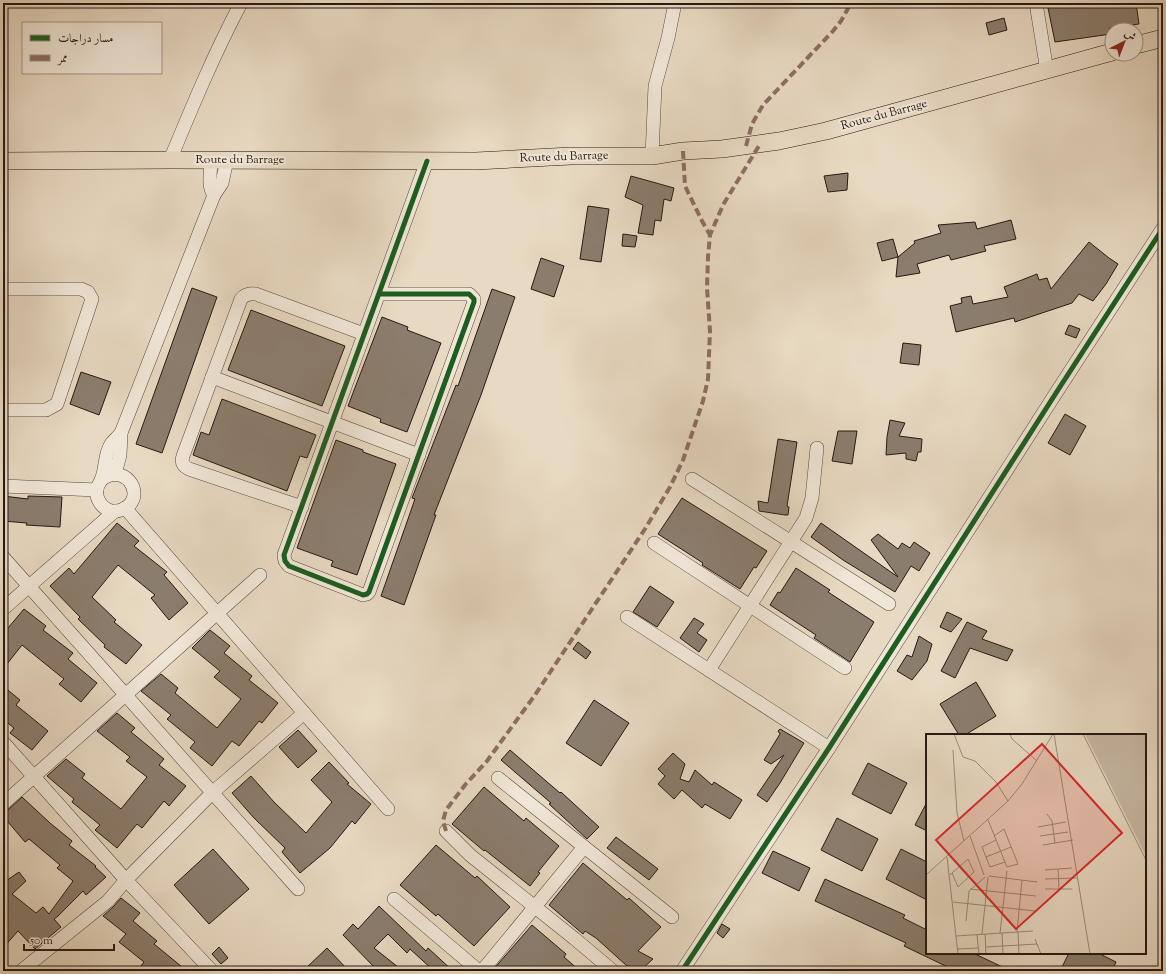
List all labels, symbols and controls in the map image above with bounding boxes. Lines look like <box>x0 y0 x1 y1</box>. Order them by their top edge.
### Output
legend <box>22 22 162 74</box>
north arrow <box>1104 22 1144 62</box>
text: ش <box>1121 26 1139 45</box>
text: مسار دراجات <box>58 30 114 48</box>
text: ممر <box>56 50 68 68</box>
street label: Route du Barrage <box>839 95 930 135</box>
street label: Route du Barrage <box>519 146 609 168</box>
street label: Route du Barrage <box>196 151 285 169</box>
inset map <box>926 734 1146 954</box>
scale bar <box>24 926 114 952</box>
text: 50 m <box>29 932 53 950</box>

